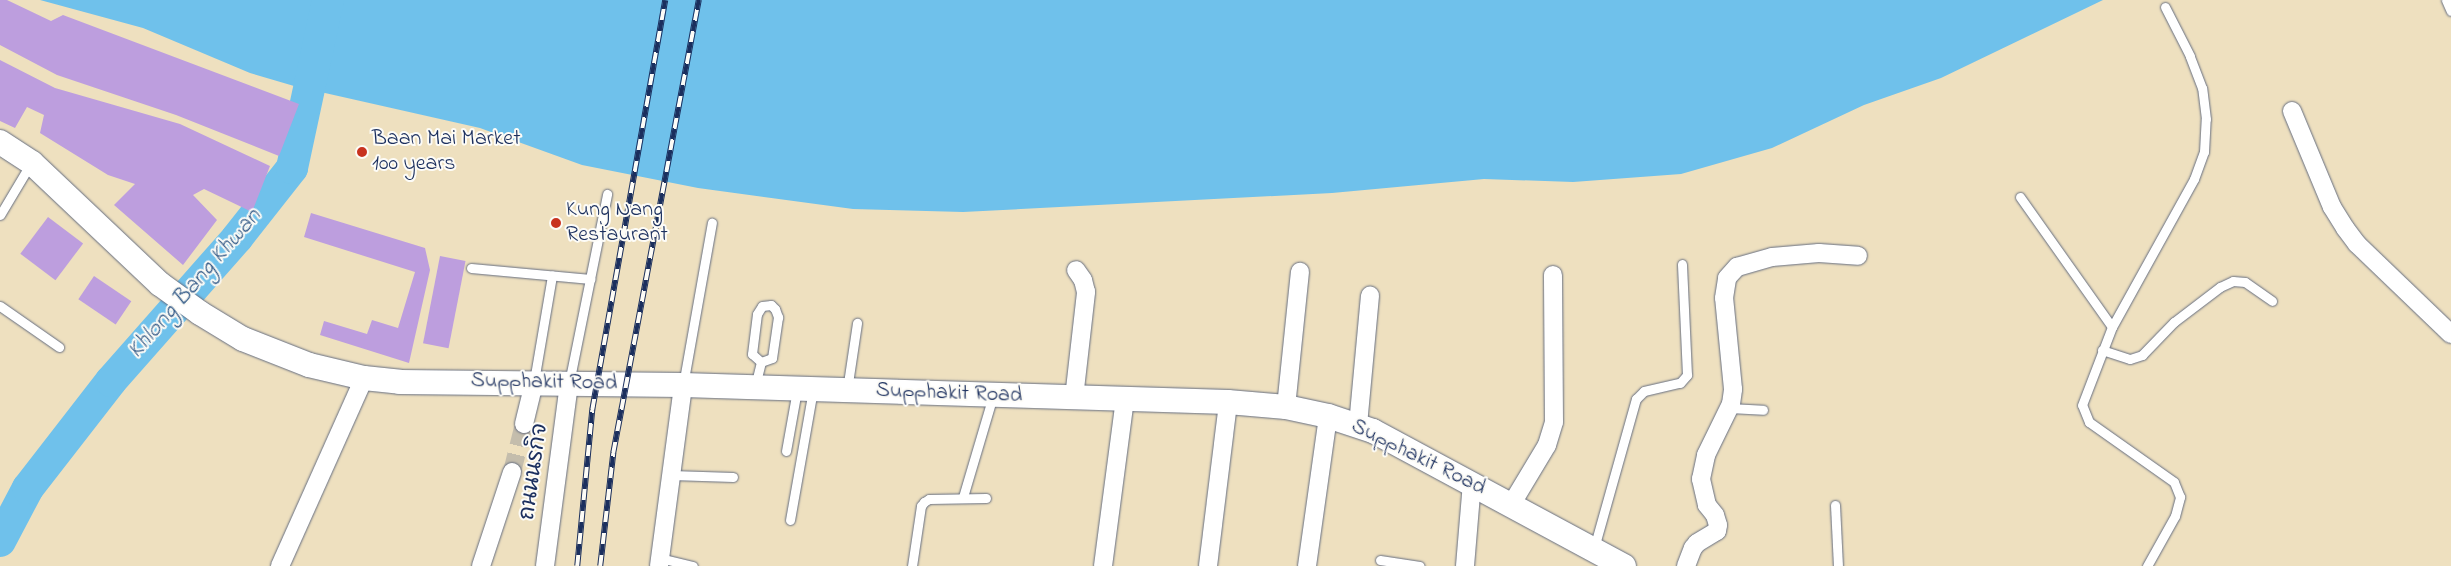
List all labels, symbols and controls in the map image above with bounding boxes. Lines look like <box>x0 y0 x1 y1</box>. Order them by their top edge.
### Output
place label: Baan Mai Market 100 years <box>372 126 521 178</box>
marker: Baan Mai Market 100 years <box>356 146 368 158</box>
place label: Kung Nang Restaurant <box>566 197 668 248</box>
water label: Khlong Bang Khwan <box>122 203 268 365</box>
marker: Kung Nang Restaurant <box>550 217 562 229</box>
street label: Supphakit Road <box>470 369 618 397</box>
street label: Supphakit Road <box>875 378 1023 410</box>
street label: Supphakit Road <box>1346 414 1490 502</box>
street label: ถนนนรกิจ <box>515 422 555 522</box>

